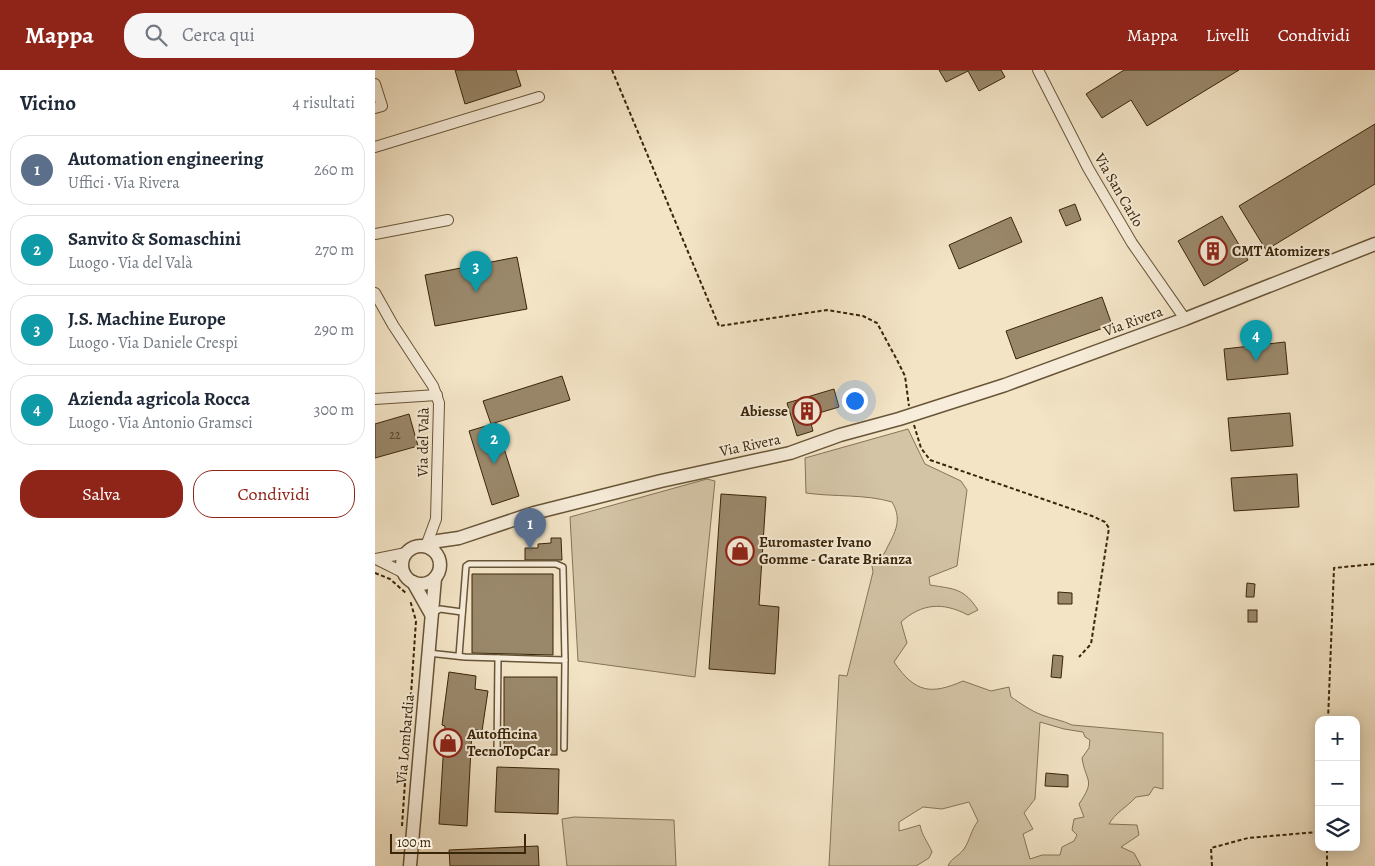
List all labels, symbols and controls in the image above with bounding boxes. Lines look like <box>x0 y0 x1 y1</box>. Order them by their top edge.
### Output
search box <box>124 13 474 58</box>
text: Mappa <box>25 19 94 51</box>
icon: search <box>142 21 170 49</box>
text: Cerca qui <box>182 22 255 48</box>
text: Mappa <box>1127 23 1178 47</box>
text: Livelli <box>1206 23 1250 47</box>
text: Condividi <box>1278 23 1350 47</box>
text: Vicino <box>20 89 76 117</box>
text: 4 risultati <box>292 92 355 114</box>
text: Automation engineering <box>68 146 263 172</box>
street label: Via San Carlo <box>1089 149 1148 230</box>
text: 1 <box>34 159 40 181</box>
text: 260 m <box>314 159 354 181</box>
text: Uffici · Via Rivera <box>68 172 180 194</box>
text: Sanvito & Somaschini <box>68 226 241 252</box>
building icon: CMT Atomizers <box>1198 236 1228 266</box>
text: 2 <box>33 239 41 261</box>
text: 270 m <box>315 239 354 261</box>
place label: CMT Atomizers <box>1232 241 1330 261</box>
pin: 3 <box>460 251 492 292</box>
text: Luogo · Via del Valà <box>68 252 193 274</box>
street label: Via Rivera <box>1100 301 1165 341</box>
text: J.S. Machine Europe <box>68 306 226 332</box>
text: 3 <box>34 319 40 341</box>
text: 290 m <box>314 319 354 341</box>
pin: 4 <box>1240 320 1272 361</box>
text: Luogo · Via Daniele Crespi <box>68 332 238 354</box>
text: Azienda agricola Rocca <box>68 386 250 412</box>
your location <box>842 388 868 414</box>
building icon: Abiesse <box>792 396 822 426</box>
text: 4 <box>33 399 41 421</box>
text: 300 m <box>314 399 354 421</box>
place label: Abiesse <box>740 401 788 421</box>
street label: Via del Valà <box>412 407 434 478</box>
text: Luogo · Via Antonio Gramsci <box>68 412 253 434</box>
pin: 2 <box>478 423 510 464</box>
house number: 22 <box>389 427 401 443</box>
street label: Via Rivera <box>717 429 782 461</box>
button: Salva <box>20 470 183 518</box>
button: Condividi <box>193 470 355 518</box>
pin: 1 <box>514 508 546 549</box>
place label: Euromaster Ivano Gomme - Carate Brianza <box>759 532 913 569</box>
shop icon: Euromaster Ivano Gomme - Carate Brianza <box>725 536 755 566</box>
street label: Via Lombardia <box>391 693 419 786</box>
map controls <box>1315 716 1360 851</box>
button: + <box>1315 716 1360 761</box>
place label: Autofficina TecnoTopCar <box>466 724 550 761</box>
shop icon: Autofficina TecnoTopCar <box>433 728 463 758</box>
button: − <box>1315 761 1360 806</box>
button: layers <box>1315 806 1360 851</box>
scale bar <box>390 831 526 854</box>
text: 100 m <box>397 833 431 852</box>

